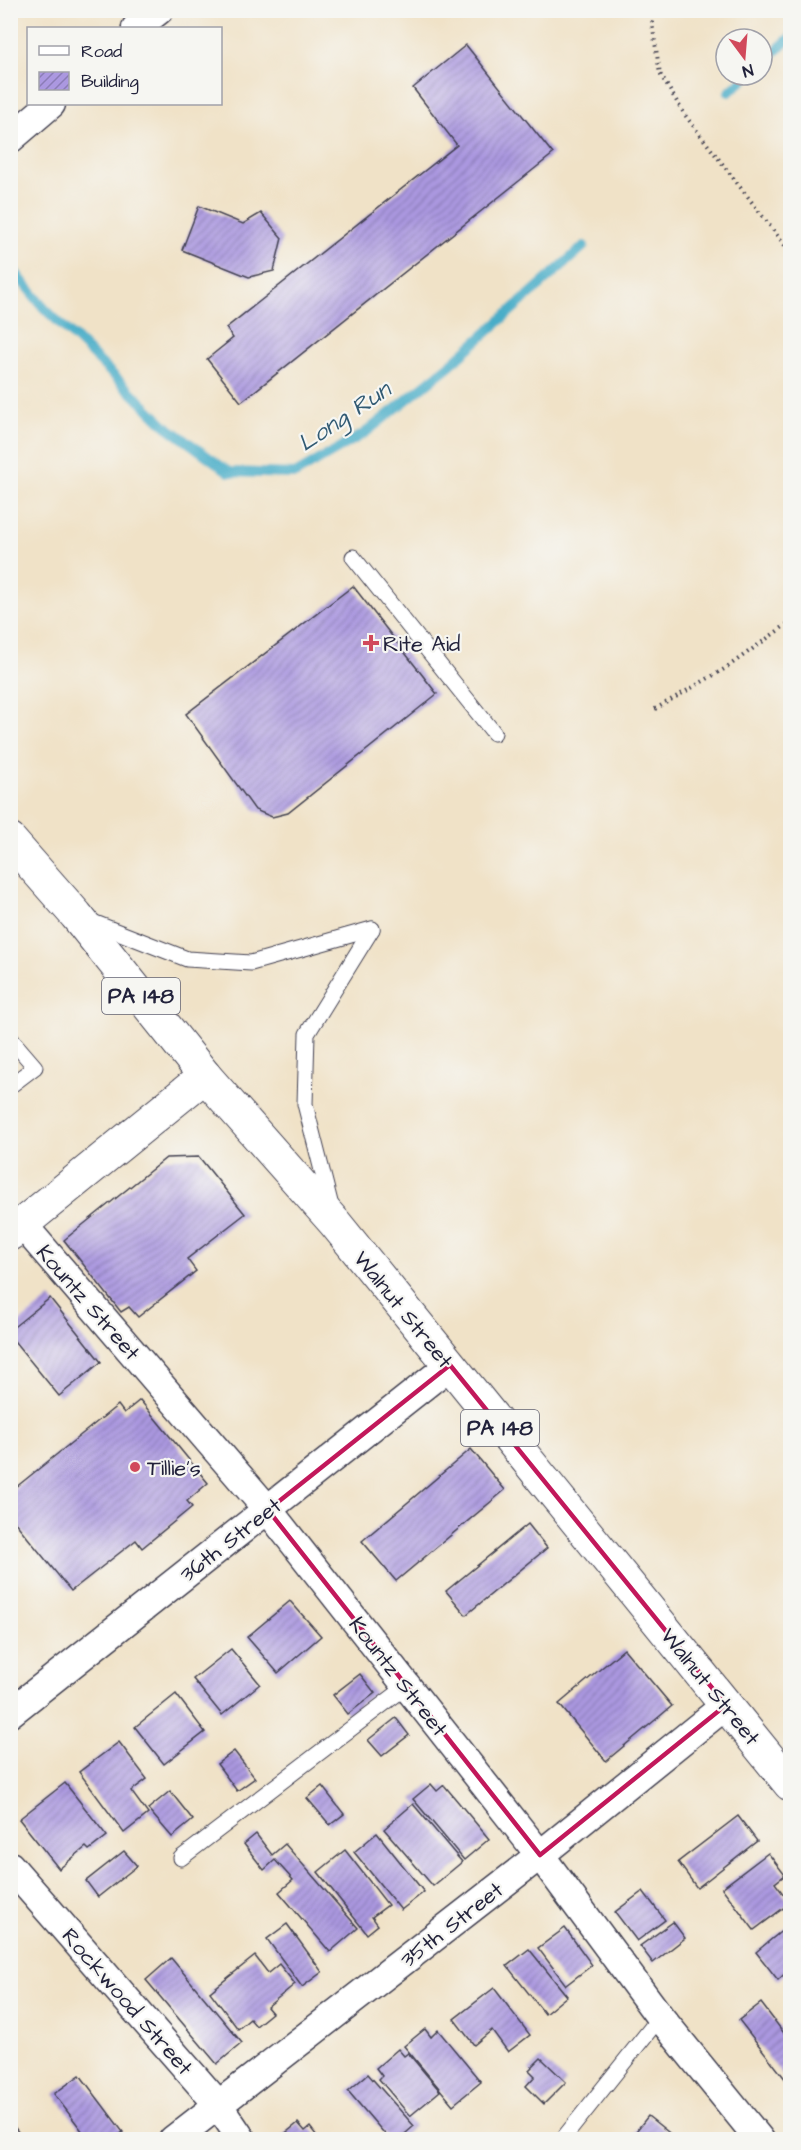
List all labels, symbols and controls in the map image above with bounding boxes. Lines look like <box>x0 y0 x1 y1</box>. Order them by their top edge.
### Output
legend <box>27 27 222 105</box>
north arrow <box>714 27 774 87</box>
text: Road <box>81 39 122 64</box>
text: N <box>740 59 756 82</box>
text: Building <box>81 69 139 95</box>
water label: Long Run <box>291 372 400 461</box>
place label: Rite Aid <box>383 629 460 660</box>
marker: Rite Aid <box>364 636 378 650</box>
road number: PA 148 <box>102 978 180 1014</box>
street label: Kountz Street <box>29 1238 147 1368</box>
street label: Walnut Street <box>346 1245 460 1375</box>
road number: PA 148 <box>461 1410 539 1446</box>
place label: Tillie's <box>147 1453 201 1484</box>
marker: Tillie's <box>128 1460 142 1474</box>
street label: 36th Street <box>174 1491 288 1590</box>
street label: Kountz Street <box>341 1611 455 1743</box>
street label: Walnut Street <box>653 1622 767 1752</box>
street label: 35th Street <box>394 1875 510 1975</box>
street label: Rockwood Street <box>54 1922 200 2082</box>

